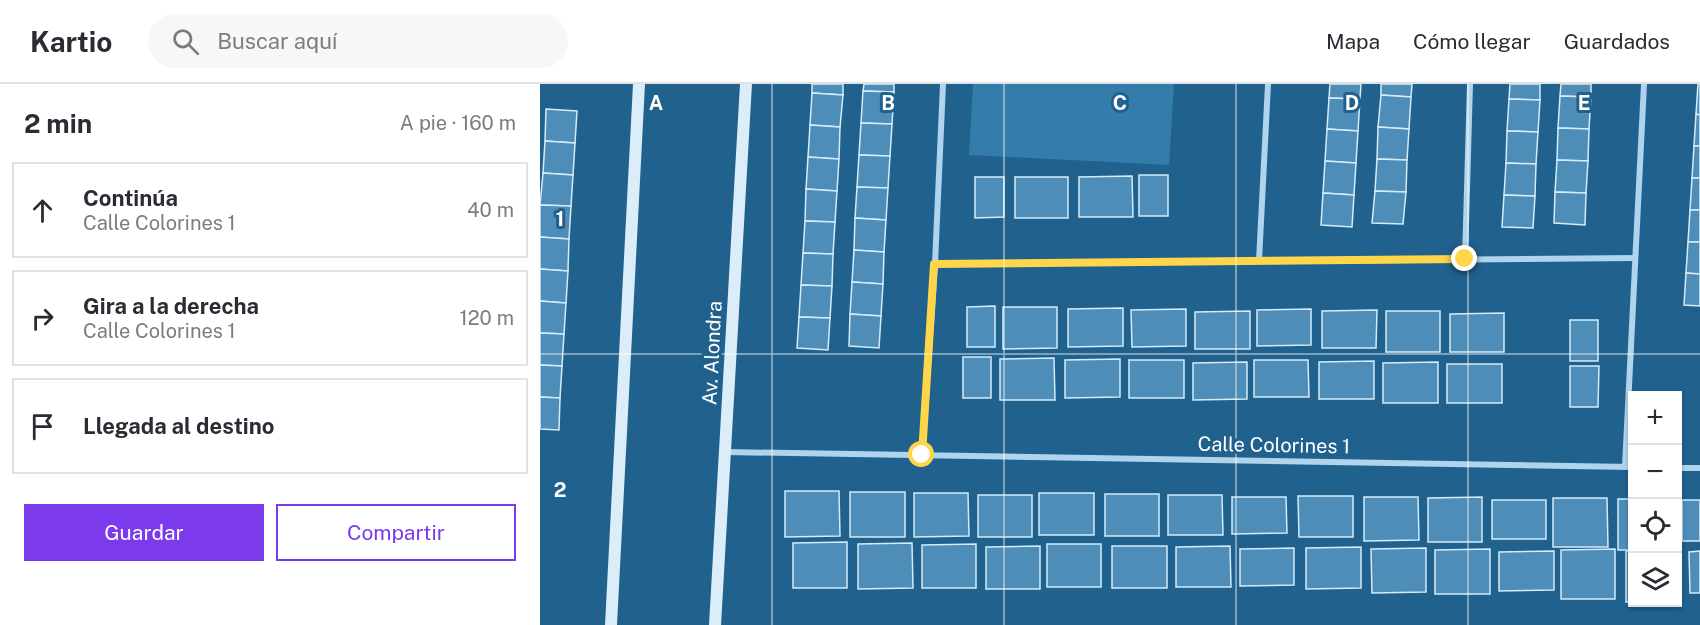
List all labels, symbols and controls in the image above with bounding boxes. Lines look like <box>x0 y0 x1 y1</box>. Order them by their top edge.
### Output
search box <box>148 14 568 68</box>
text: Kartio <box>30 25 112 58</box>
icon: search <box>169 25 202 58</box>
text: Buscar aquí <box>217 28 337 54</box>
text: Mapa <box>1326 29 1380 54</box>
text: Cómo llegar <box>1413 29 1531 54</box>
text: Guardados <box>1564 29 1670 54</box>
text: A <box>649 91 663 115</box>
text: B <box>881 91 895 115</box>
text: C <box>1113 91 1127 115</box>
text: D <box>1345 91 1359 115</box>
text: E <box>1578 91 1590 115</box>
text: 2 min <box>24 108 92 139</box>
text: A pie · 160 m <box>400 111 516 135</box>
text: Continúa <box>83 185 178 211</box>
icon: ahead <box>26 194 59 227</box>
text: 40 m <box>467 198 514 222</box>
text: 1 <box>556 207 564 231</box>
text: Calle Colorines 1 <box>83 211 236 235</box>
route end <box>1451 245 1477 271</box>
text: Gira a la derecha <box>83 293 259 319</box>
street label: Av. Alondra <box>697 300 727 406</box>
icon: right <box>26 302 59 335</box>
text: 120 m <box>460 306 514 330</box>
text: Calle Colorines 1 <box>83 319 236 343</box>
map controls <box>1628 391 1682 607</box>
button: + <box>1628 391 1682 445</box>
icon: arrive <box>26 410 59 443</box>
text: Llegada al destino <box>83 413 274 439</box>
street label: Calle Colorines 1 <box>1197 432 1351 458</box>
route start <box>908 441 934 467</box>
button: − <box>1628 445 1682 499</box>
text: 2 <box>554 478 566 502</box>
button: locate <box>1628 499 1682 553</box>
button: Guardar <box>24 504 264 561</box>
button: Compartir <box>276 504 516 561</box>
button: layers <box>1628 553 1682 607</box>

